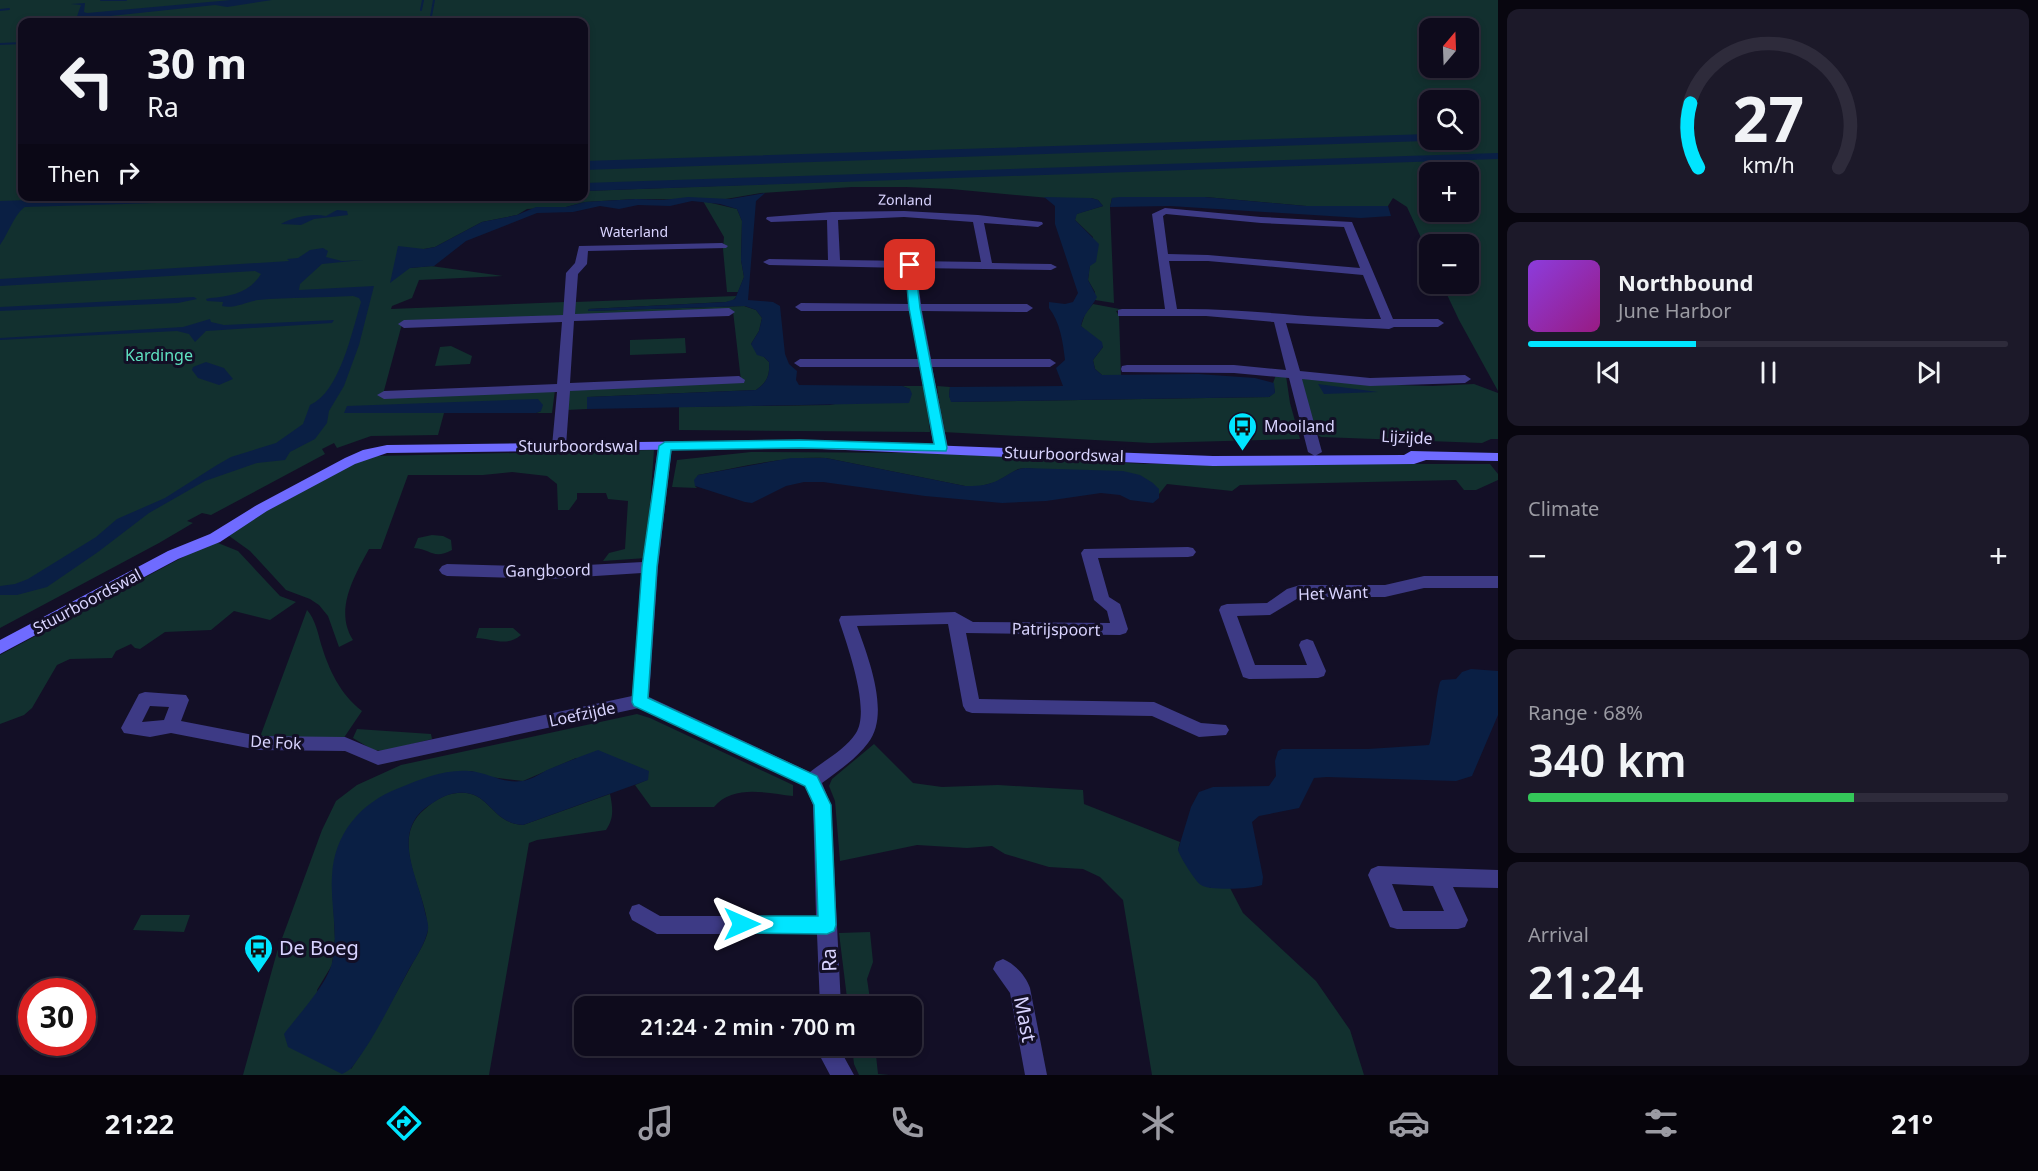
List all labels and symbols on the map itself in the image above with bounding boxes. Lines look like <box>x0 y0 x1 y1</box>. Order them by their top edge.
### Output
north arrow <box>1419 18 1479 78</box>
street label: Zonland <box>878 190 932 209</box>
street label: Waterland <box>600 222 668 241</box>
pin <box>884 239 935 290</box>
park label: Kardinge <box>125 344 193 366</box>
bus stop icon: Mooiland <box>1227 410 1259 452</box>
place label: Mooiland <box>1264 415 1335 437</box>
street label: Lijzijde <box>1381 425 1433 449</box>
street label: Stuurboordswal <box>518 435 638 457</box>
street label: Stuurboordswal <box>1004 441 1124 467</box>
street label: Gangboord <box>505 558 591 582</box>
street label: Stuurboordswal <box>29 563 145 639</box>
street label: Het Want <box>1298 581 1369 605</box>
street label: Patrijspoort <box>1012 617 1101 641</box>
street label: Loefzijde <box>547 696 617 732</box>
street label: De Fok <box>250 730 303 754</box>
position arrow <box>710 892 774 956</box>
bus stop icon: De Boeg <box>242 932 274 974</box>
place label: De Boeg <box>279 934 359 961</box>
street label: Ra <box>815 948 842 972</box>
speed limit sign: 30 <box>18 978 96 1056</box>
street label: Mast <box>1008 994 1043 1044</box>

